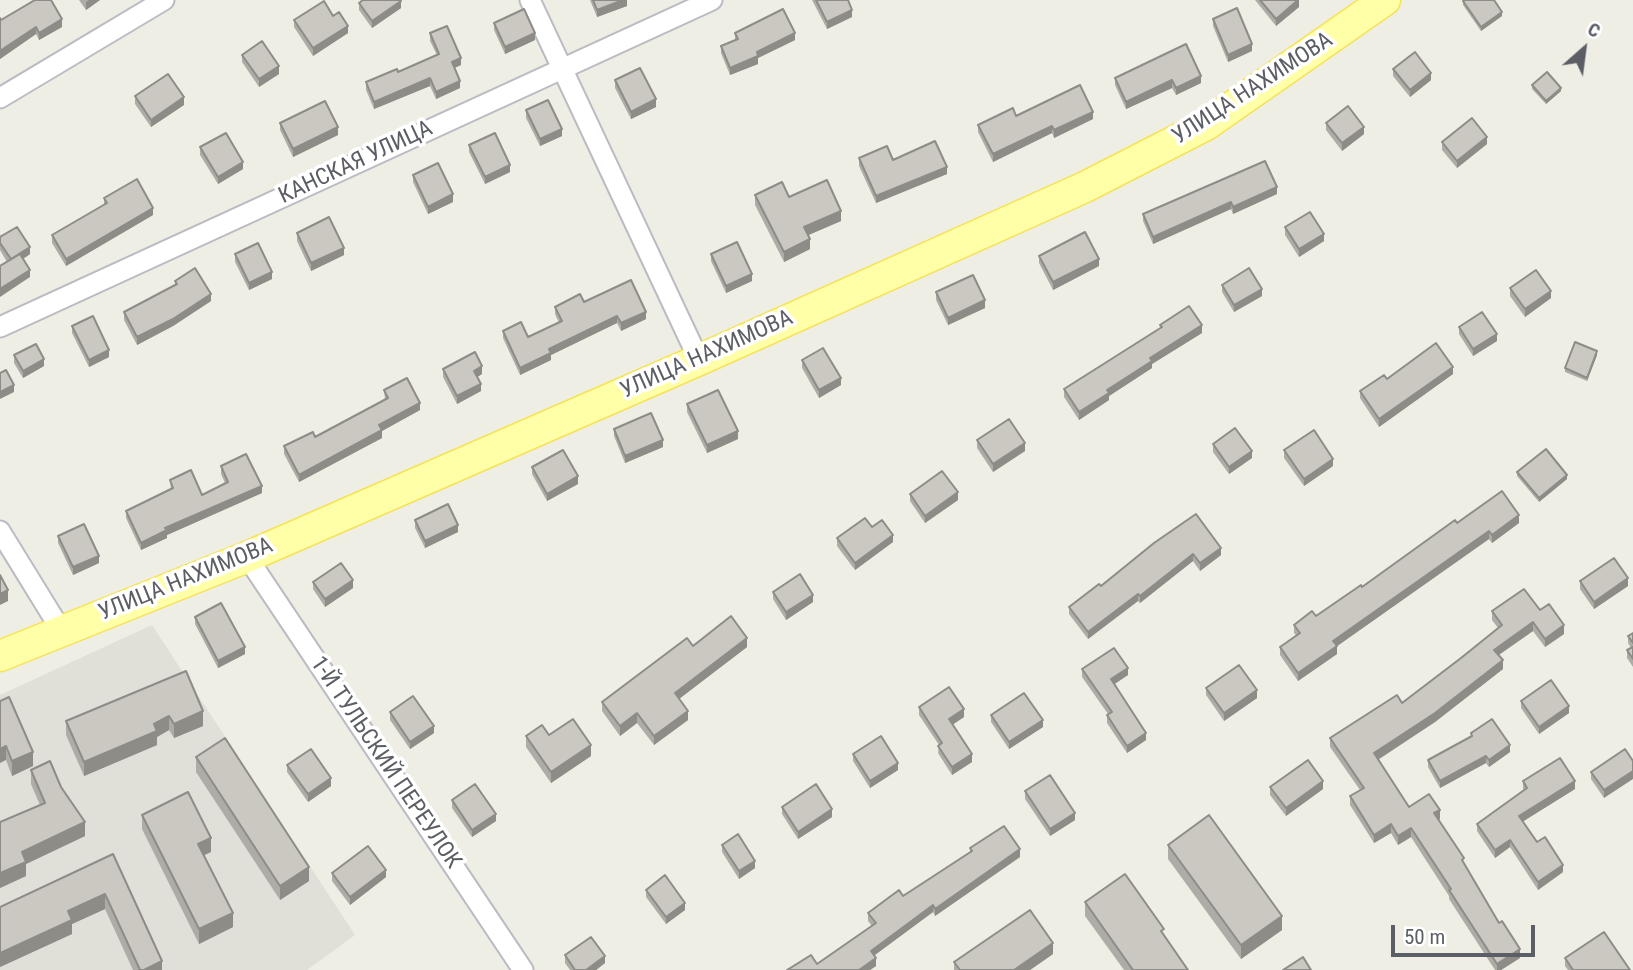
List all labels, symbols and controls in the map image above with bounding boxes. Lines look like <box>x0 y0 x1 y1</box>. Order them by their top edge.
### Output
north arrow <box>1549 14 1619 84</box>
text: С <box>1584 17 1604 43</box>
street label: УЛИЦА НАХИМОВА <box>1168 27 1338 151</box>
street label: КАНСКАЯ УЛИЦА <box>275 115 437 211</box>
street label: УЛИЦА НАХИМОВА <box>617 305 797 405</box>
street label: УЛИЦА НАХИМОВА <box>95 532 277 628</box>
street label: 1-Й ТУЛЬСКИЙ ПЕРЕУЛОК <box>304 652 466 874</box>
scale bar <box>1395 911 1538 955</box>
text: 50 m <box>1404 925 1445 949</box>

